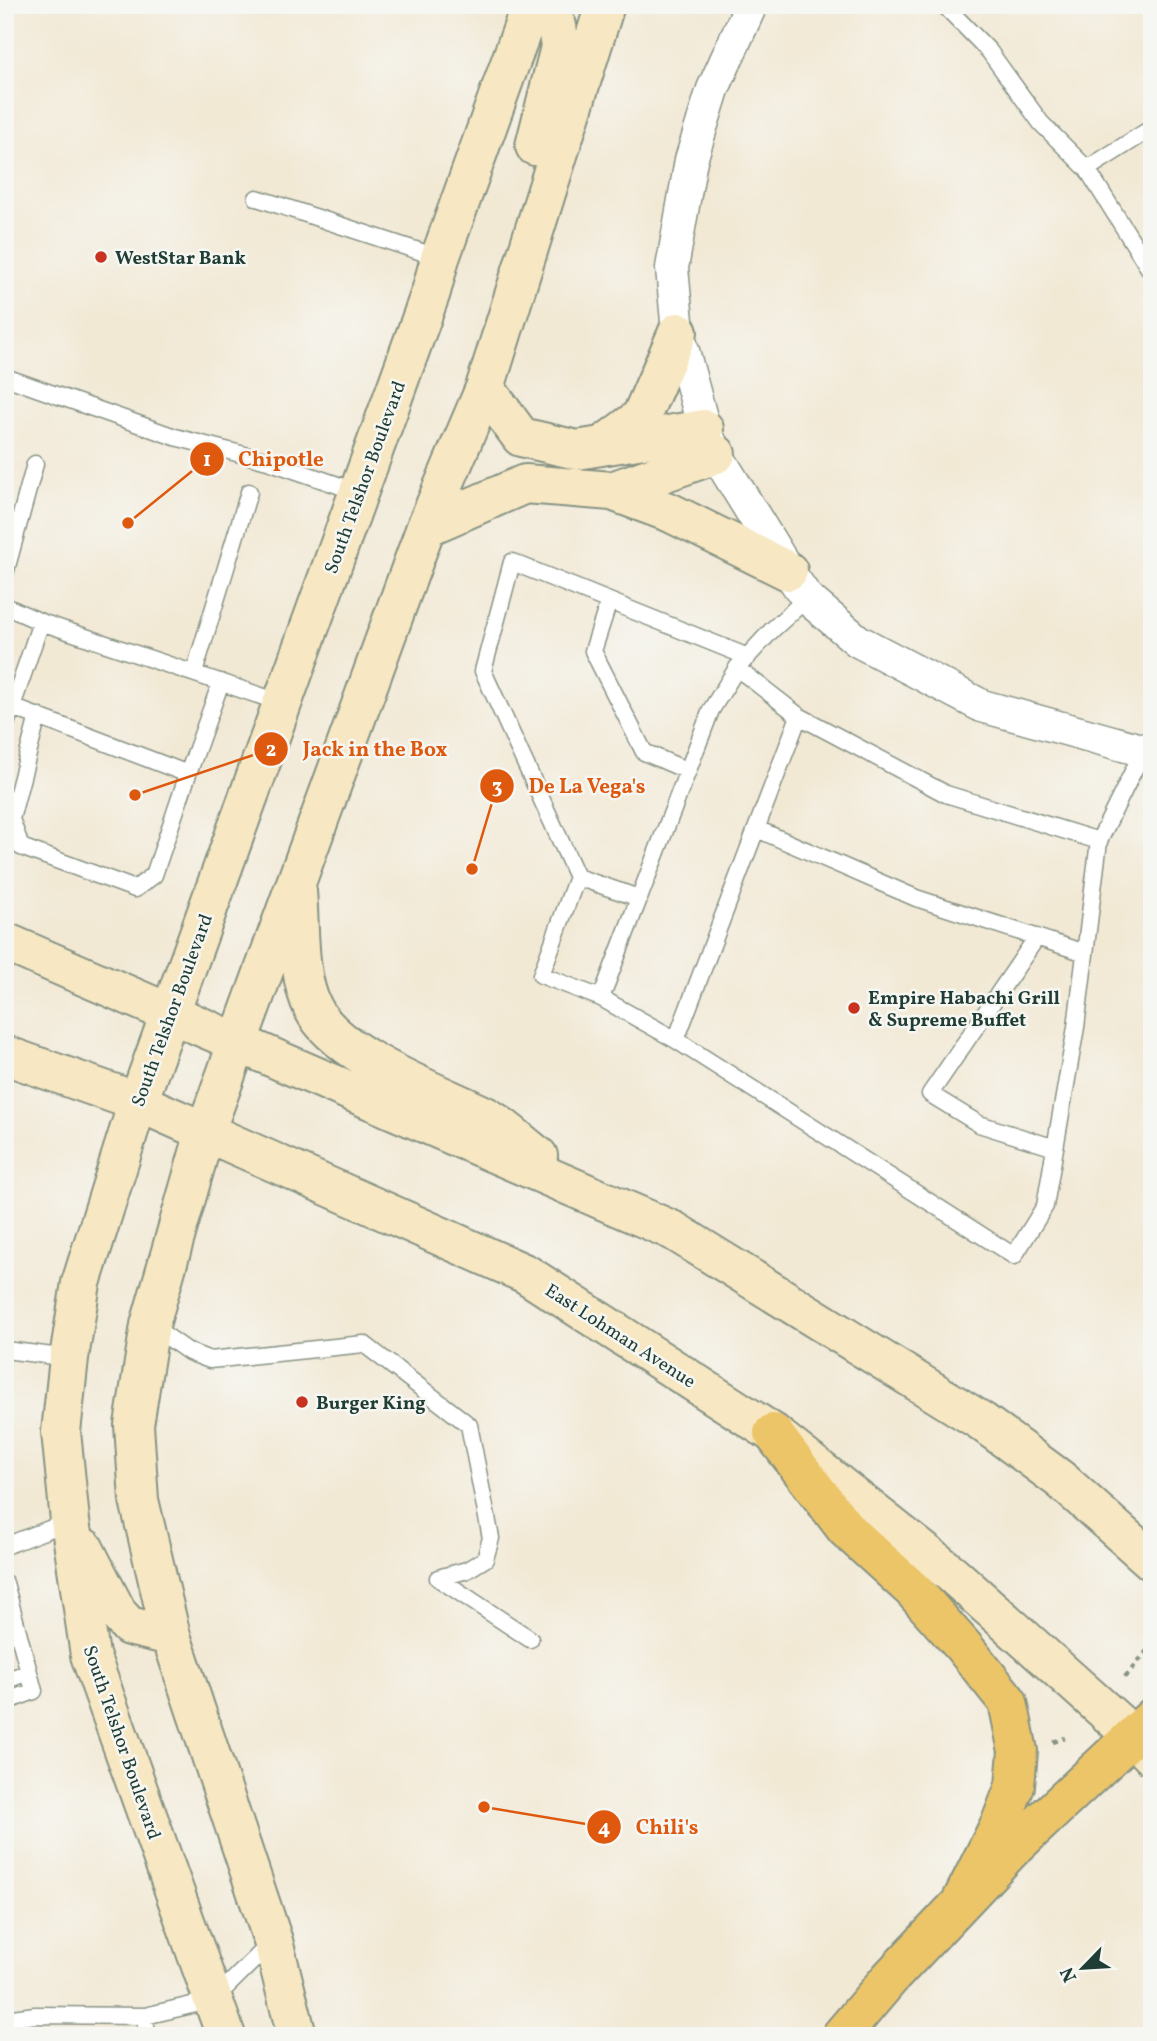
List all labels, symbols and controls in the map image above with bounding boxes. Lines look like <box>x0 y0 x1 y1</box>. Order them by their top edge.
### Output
place label: WestStar Bank <box>115 246 246 272</box>
marker: WestStar Bank <box>93 249 109 265</box>
street label: South Telshor Boulevard <box>319 378 413 578</box>
callout: Chipotle <box>189 438 338 480</box>
text: 1 <box>203 446 211 475</box>
text: Chipotle <box>238 446 324 475</box>
callout: Jack in the Box <box>253 728 461 770</box>
text: 2 <box>266 736 276 765</box>
text: Jack in the Box <box>302 736 447 765</box>
callout: De La Vega's <box>479 765 660 807</box>
text: 3 <box>492 773 502 802</box>
text: De La Vega's <box>529 773 645 802</box>
street label: South Telshor Boulevard <box>126 911 220 1111</box>
place label: Empire Habachi Grill & Supreme Buffet <box>868 986 1060 1034</box>
marker: Empire Habachi Grill & Supreme Buffet <box>846 1000 862 1016</box>
street label: East Lohman Avenue <box>539 1278 700 1395</box>
place label: Burger King <box>316 1391 426 1417</box>
marker: Burger King <box>294 1394 310 1410</box>
street label: South Telshor Boulevard <box>76 1642 167 1843</box>
callout: Chili's <box>587 1806 712 1848</box>
text: 4 <box>598 1814 611 1843</box>
text: Chili's <box>636 1814 698 1843</box>
north arrow <box>1048 1932 1118 2002</box>
text: N <box>1055 1962 1084 1986</box>

